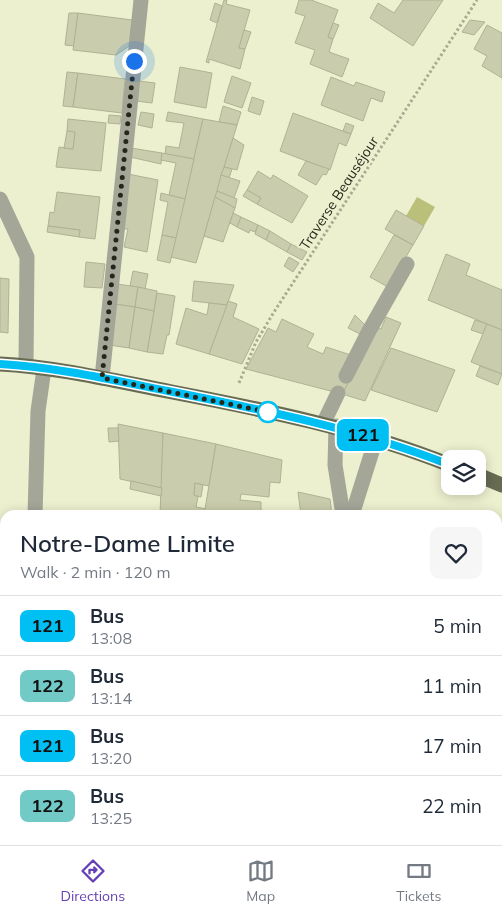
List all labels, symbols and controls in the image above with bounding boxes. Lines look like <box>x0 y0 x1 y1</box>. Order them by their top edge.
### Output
your location <box>122 49 147 74</box>
street label: Traverse Beauséjour <box>296 132 383 253</box>
unlabelled marker <box>257 401 279 423</box>
line badge: 121 <box>334 419 392 451</box>
text: 121 <box>347 423 379 446</box>
map controls <box>441 450 486 495</box>
button: layers <box>441 450 486 495</box>
button: heart <box>430 527 482 579</box>
text: Notre-Dame Limite <box>20 528 235 558</box>
text: Walk · 2 min · 120 m <box>20 562 171 582</box>
text: Bus <box>90 604 124 628</box>
text: 121 <box>31 614 64 637</box>
text: 5 min <box>433 614 482 638</box>
text: 13:08 <box>90 628 132 648</box>
text: Bus <box>90 664 124 688</box>
text: 122 <box>31 674 64 697</box>
text: 11 min <box>422 674 482 698</box>
text: 13:14 <box>90 688 132 708</box>
text: Bus <box>90 724 124 748</box>
text: 121 <box>31 734 64 757</box>
text: 17 min <box>422 734 482 758</box>
text: 13:20 <box>90 748 132 768</box>
text: Bus <box>90 784 124 808</box>
text: 122 <box>31 794 64 817</box>
text: 22 min <box>422 794 482 818</box>
text: 13:25 <box>90 808 132 828</box>
tab: Directions <box>61 857 125 905</box>
tab: Map <box>246 857 275 905</box>
tab: Tickets <box>396 857 441 905</box>

